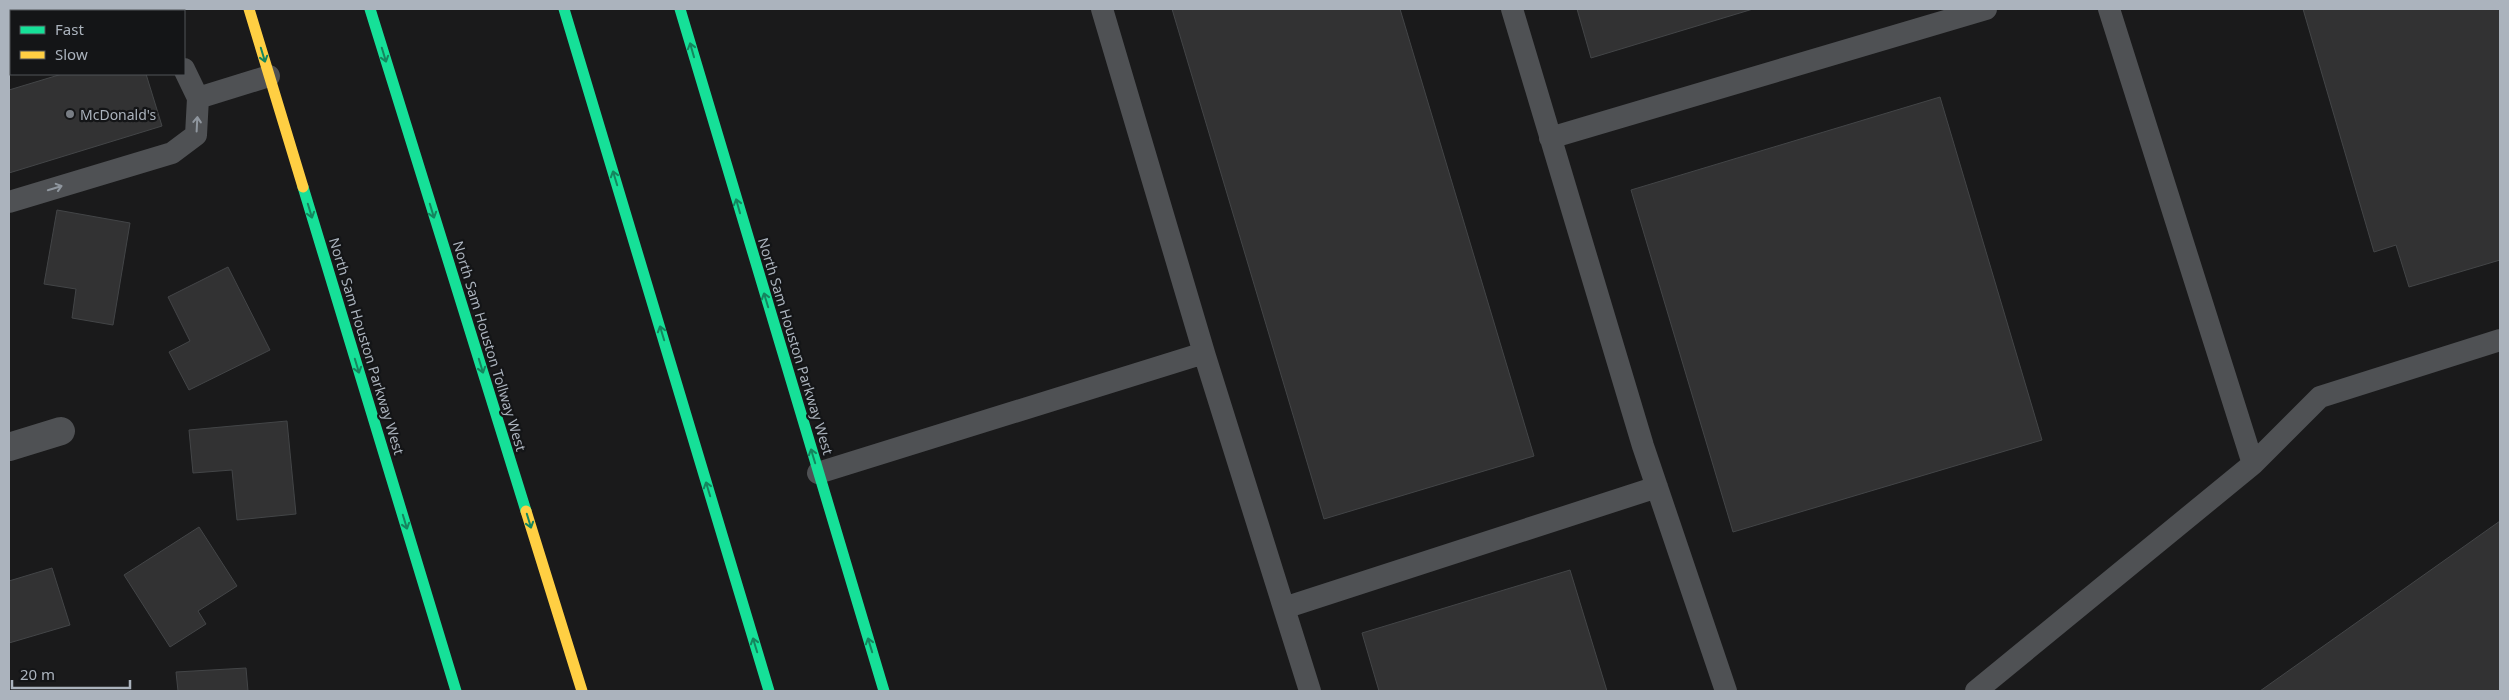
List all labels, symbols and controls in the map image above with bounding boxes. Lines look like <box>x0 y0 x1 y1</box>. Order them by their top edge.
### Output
legend <box>10 10 185 75</box>
text: Fast <box>55 19 84 39</box>
one-way arrow <box>686 42 696 58</box>
text: Slow <box>55 44 88 64</box>
one-way arrow <box>258 47 268 63</box>
one-way arrow <box>380 47 390 63</box>
place label: McDonald's <box>80 105 157 124</box>
marker: McDonald's <box>64 108 76 120</box>
one-way arrow <box>192 116 201 132</box>
one-way arrow <box>609 170 619 186</box>
one-way arrow <box>47 183 63 193</box>
one-way arrow <box>732 198 742 214</box>
one-way arrow <box>428 202 438 218</box>
one-way arrow <box>306 203 315 218</box>
street label: North Sam Houston Parkway West <box>325 235 409 457</box>
street label: North Sam Houston Parkway West <box>754 235 838 457</box>
street label: North Sam Houston Tollway West <box>449 238 531 454</box>
one-way arrow <box>760 292 770 308</box>
one-way arrow <box>656 326 666 342</box>
one-way arrow <box>476 357 486 373</box>
one-way arrow <box>353 358 363 374</box>
one-way arrow <box>807 448 817 464</box>
one-way arrow <box>703 481 713 497</box>
one-way arrow <box>400 513 410 529</box>
one-way arrow <box>524 513 534 529</box>
one-way arrow <box>750 637 760 653</box>
one-way arrow <box>865 637 875 653</box>
scale bar <box>12 658 130 690</box>
text: 20 m <box>20 664 55 684</box>

